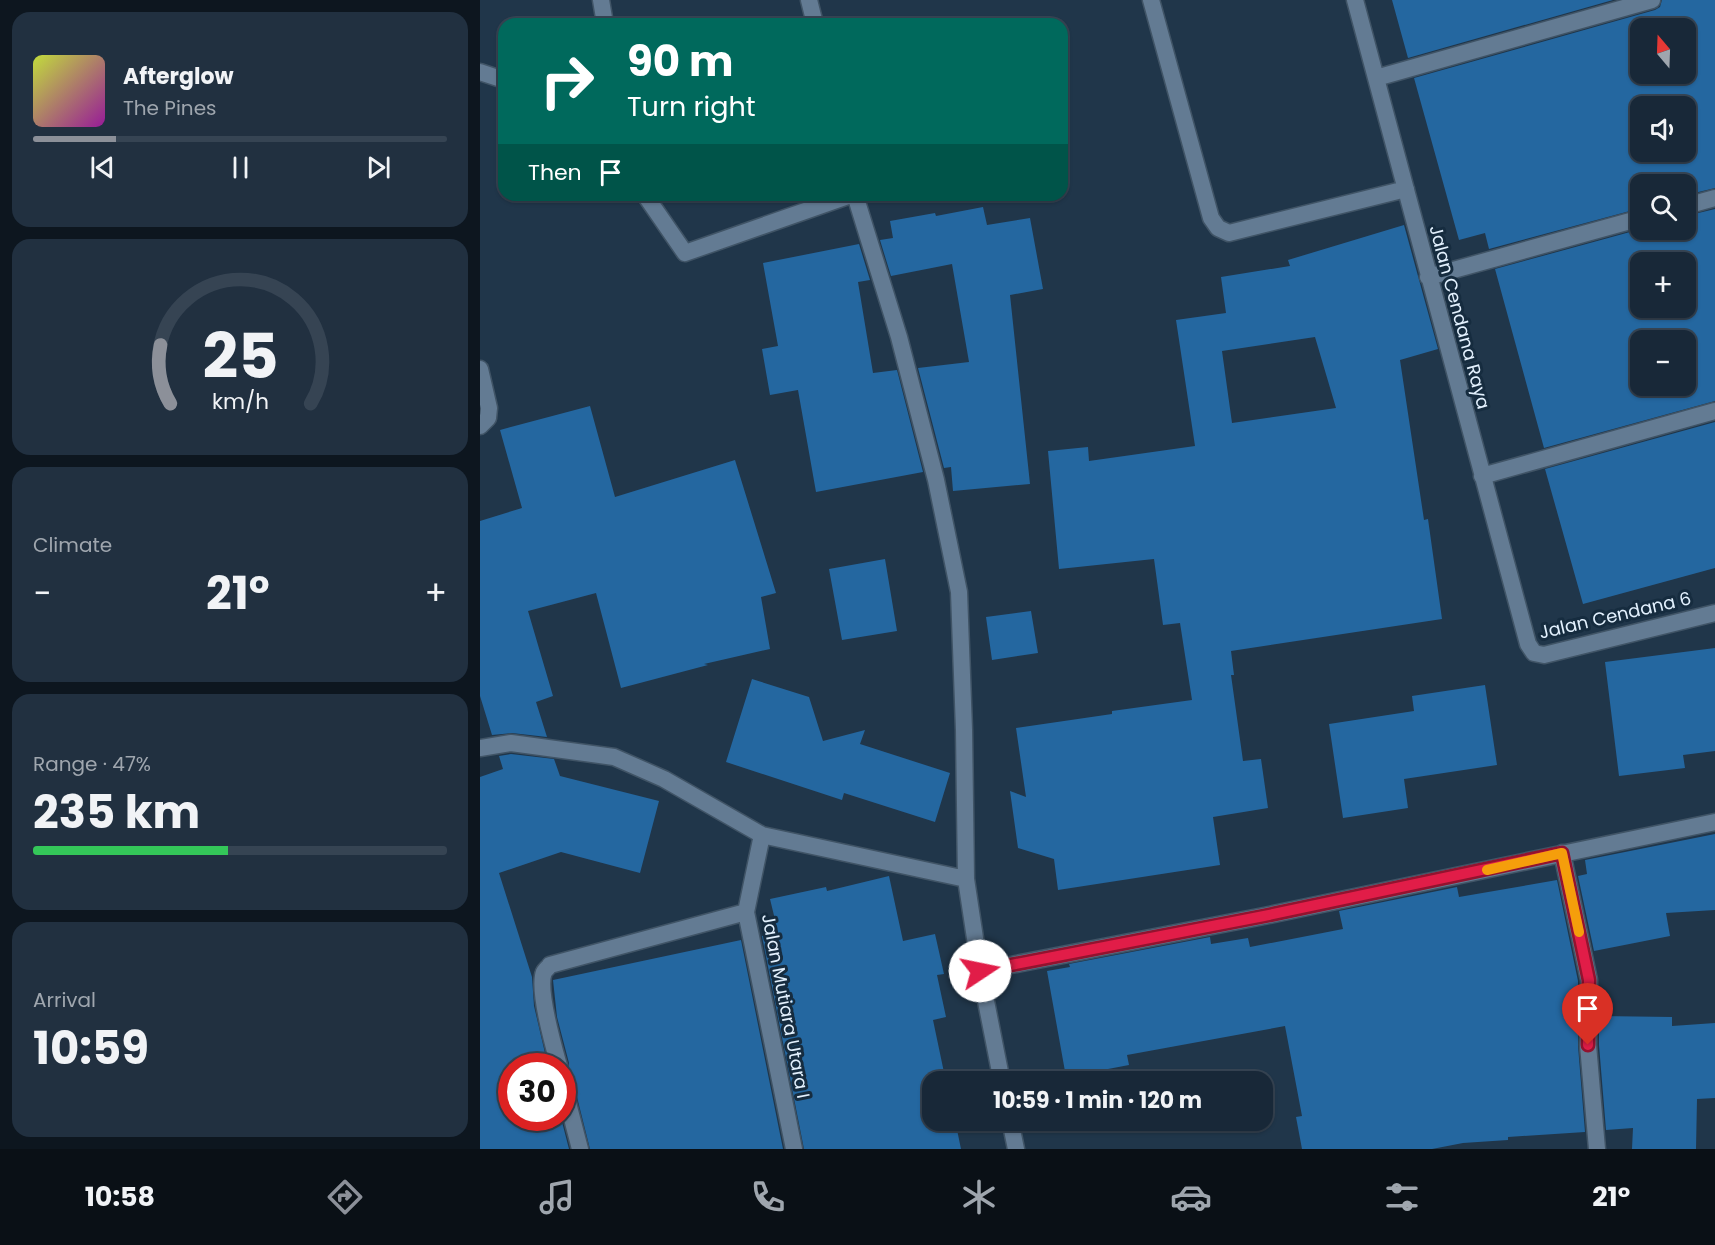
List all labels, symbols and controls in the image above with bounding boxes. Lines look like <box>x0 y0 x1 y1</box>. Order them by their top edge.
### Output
north arrow <box>1630 18 1696 84</box>
map controls <box>1630 18 1696 396</box>
text: 90 m <box>627 32 734 91</box>
icon: right <box>528 42 606 120</box>
text: Afterglow <box>123 61 234 92</box>
text: Turn right <box>627 88 756 125</box>
text: The Pines <box>123 94 217 122</box>
button: sound <box>1630 96 1696 162</box>
icon: previous <box>86 151 119 184</box>
icon: pause <box>224 151 257 184</box>
icon: next <box>362 151 395 184</box>
icon: arrive <box>594 156 627 189</box>
text: Then <box>528 157 582 188</box>
button: search <box>1630 174 1696 240</box>
street label: Jalan Cendana Raya <box>1423 222 1497 412</box>
button: + <box>1630 252 1696 318</box>
text: 25 <box>202 312 278 400</box>
button: − <box>1630 330 1696 396</box>
text: km/h <box>211 387 269 418</box>
text: Climate <box>33 531 112 559</box>
text: 21° <box>206 562 270 625</box>
text: − <box>33 570 51 617</box>
text: + <box>424 570 447 617</box>
street label: Jalan Cendana 6 <box>1536 585 1694 645</box>
text: Range · 47% <box>33 750 151 778</box>
text: 235 km <box>33 781 200 844</box>
street label: Jalan Mutiara Utara I <box>756 912 816 1100</box>
position arrow <box>948 939 1012 1003</box>
pin <box>1562 983 1613 1045</box>
text: Arrival <box>33 986 96 1014</box>
icon: arrive <box>1571 992 1604 1025</box>
text: 10:59 <box>33 1017 149 1080</box>
speed limit sign: 30 <box>498 1053 576 1131</box>
text: 10:59 · 1 min · 120 m <box>993 1085 1202 1116</box>
icon: directions <box>324 1176 366 1218</box>
icon: music <box>536 1176 578 1218</box>
icon: phone <box>747 1176 789 1218</box>
icon: climate <box>958 1176 1000 1218</box>
icon: car <box>1170 1176 1212 1218</box>
icon: filters <box>1381 1176 1423 1218</box>
text: 10:58 <box>85 1178 155 1215</box>
text: 21° <box>1592 1178 1630 1215</box>

